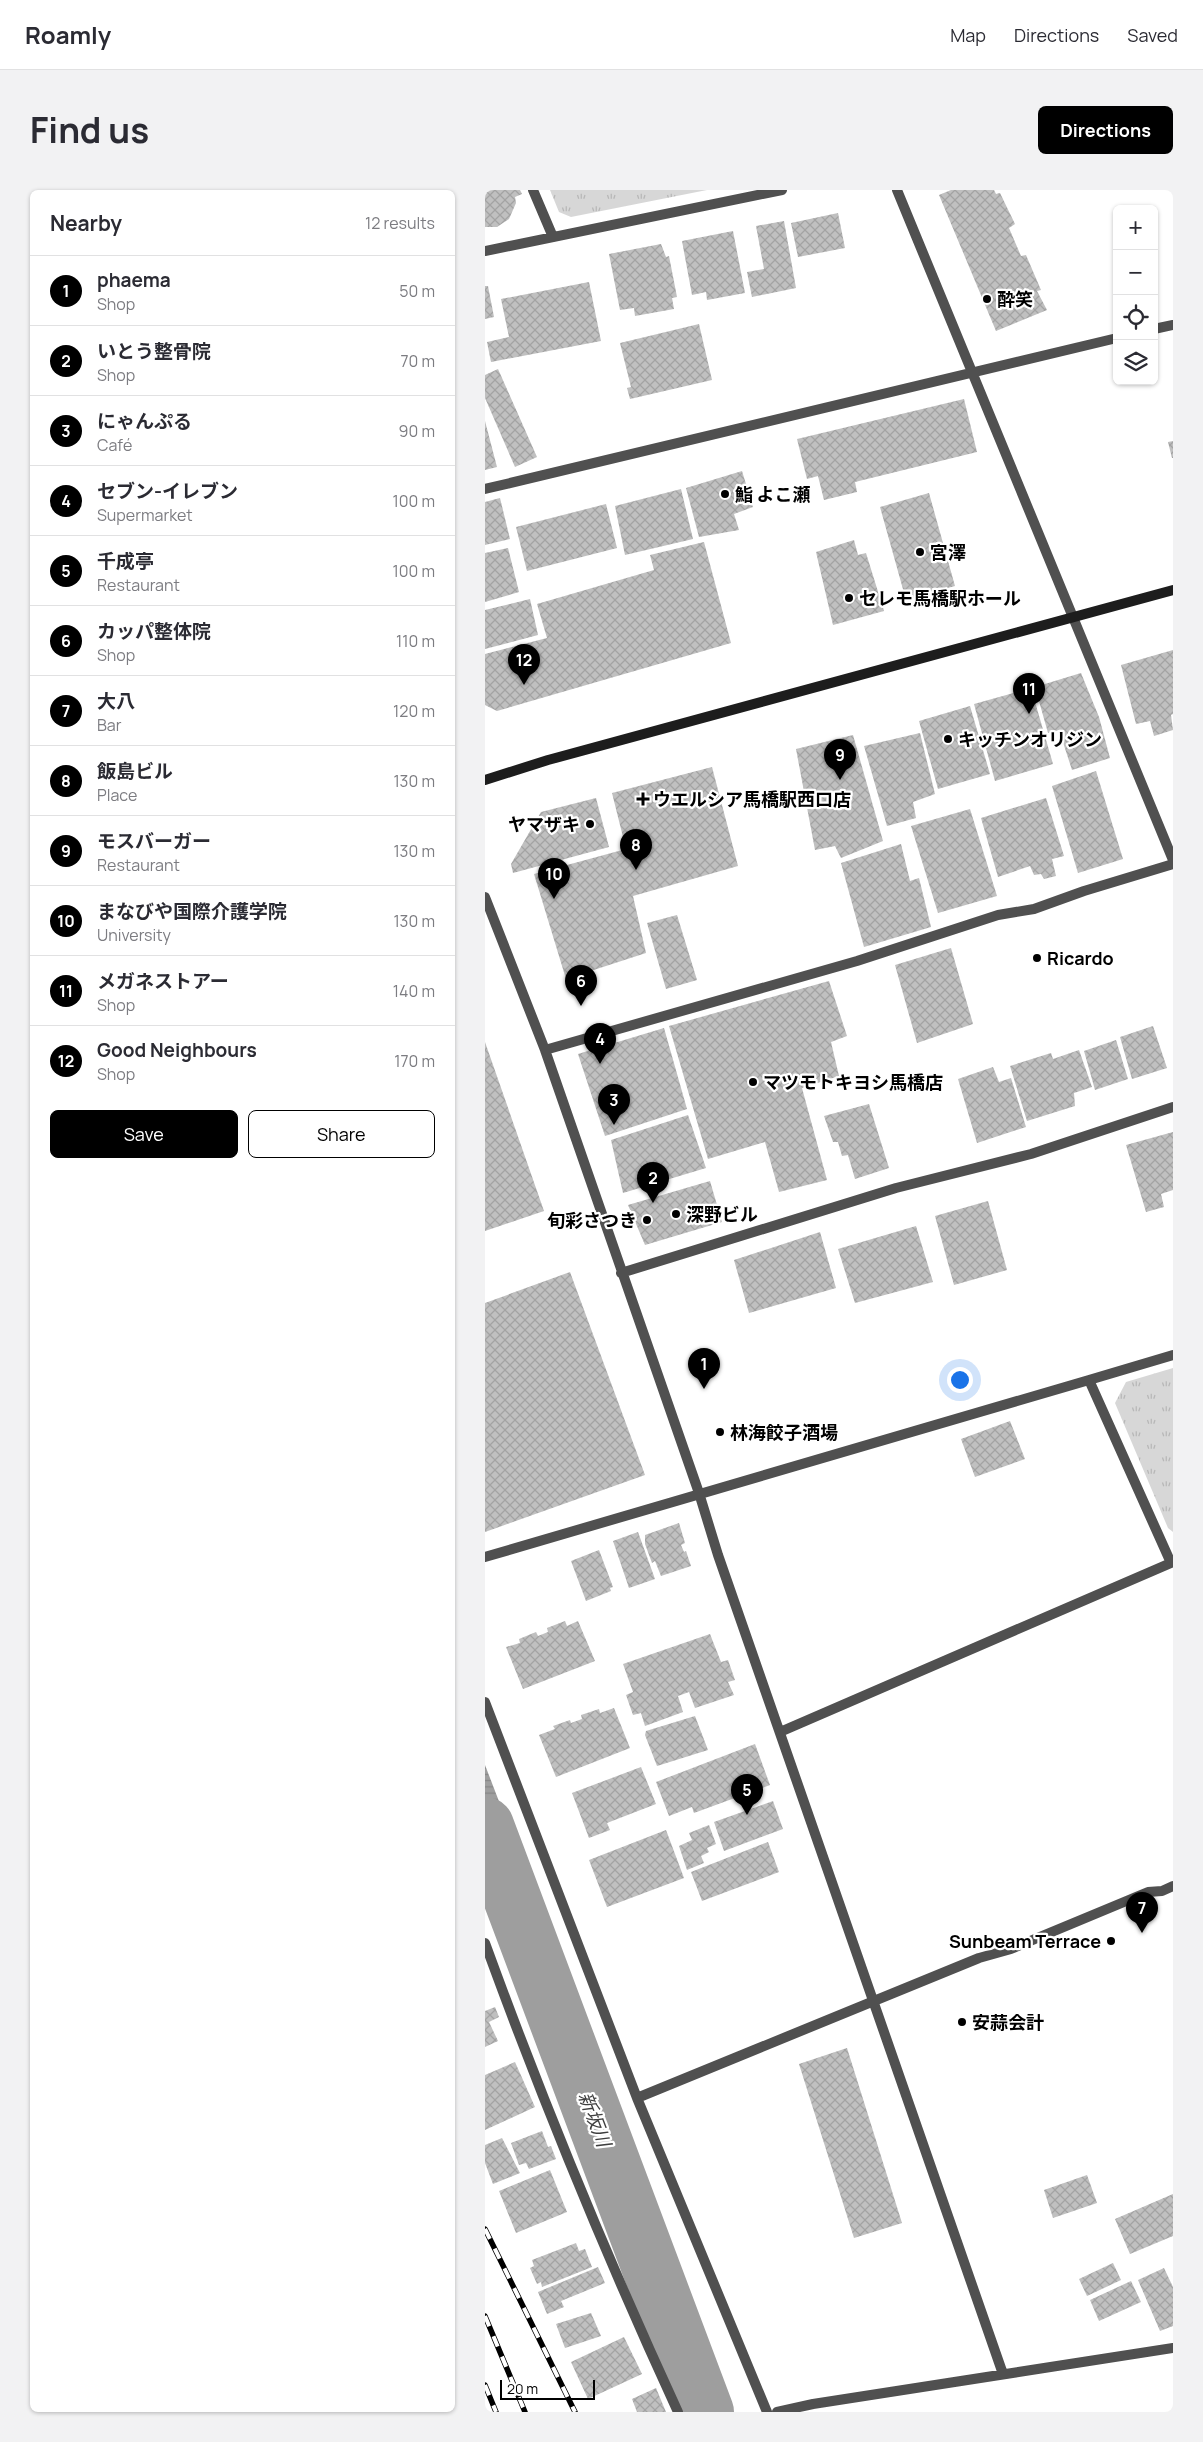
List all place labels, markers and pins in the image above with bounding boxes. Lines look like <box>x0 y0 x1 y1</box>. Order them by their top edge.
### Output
place label: 酔笑 <box>997 287 1033 311</box>
marker: 酔笑 <box>981 293 993 305</box>
place label: 鮨 よこ瀬 <box>735 482 811 506</box>
marker: 鮨 よこ瀬 <box>719 488 731 500</box>
place label: 宮澤 <box>930 540 966 564</box>
marker: 宮澤 <box>914 546 926 558</box>
place label: セレモ馬橋駅ホール <box>859 586 1021 610</box>
marker: セレモ馬橋駅ホール <box>843 592 855 604</box>
pin: 12 <box>508 644 540 685</box>
pin: 11 <box>1013 673 1045 714</box>
place label: キッチンオリジン <box>958 727 1102 751</box>
marker: キッチンオリジン <box>942 733 954 745</box>
pin: 9 <box>824 739 856 780</box>
place label: ウエルシア馬橋駅西口店 <box>653 787 851 811</box>
marker: ウエルシア馬橋駅西口店 <box>637 793 649 805</box>
place label: ヤマザキ <box>508 812 580 836</box>
marker: ヤマザキ <box>584 818 596 830</box>
pin: 8 <box>620 829 652 870</box>
pin: 10 <box>538 858 570 899</box>
place label: Ricardo <box>1047 946 1114 970</box>
marker: Ricardo <box>1031 952 1043 964</box>
pin: 6 <box>565 965 597 1006</box>
pin: 4 <box>584 1023 616 1064</box>
place label: マツモトキヨシ馬橋店 <box>763 1070 943 1094</box>
marker: マツモトキヨシ馬橋店 <box>747 1076 759 1088</box>
pin: 3 <box>598 1084 630 1125</box>
pin: 2 <box>637 1162 669 1203</box>
place label: 深野ビル <box>686 1202 758 1226</box>
place label: 旬彩さつき <box>547 1208 637 1232</box>
marker: 深野ビル <box>670 1208 682 1220</box>
marker: 旬彩さつき <box>641 1214 653 1226</box>
pin: 1 <box>688 1348 720 1389</box>
place label: 林海餃子酒場 <box>730 1420 838 1444</box>
marker: 林海餃子酒場 <box>714 1426 726 1438</box>
pin: 5 <box>731 1774 763 1815</box>
pin: 7 <box>1126 1892 1158 1933</box>
place label: Sunbeam Terrace <box>949 1929 1101 1953</box>
marker: Sunbeam Terrace <box>1105 1935 1117 1947</box>
place label: 安蒜会計 <box>972 2010 1044 2034</box>
marker: 安蒜会計 <box>956 2016 968 2028</box>

